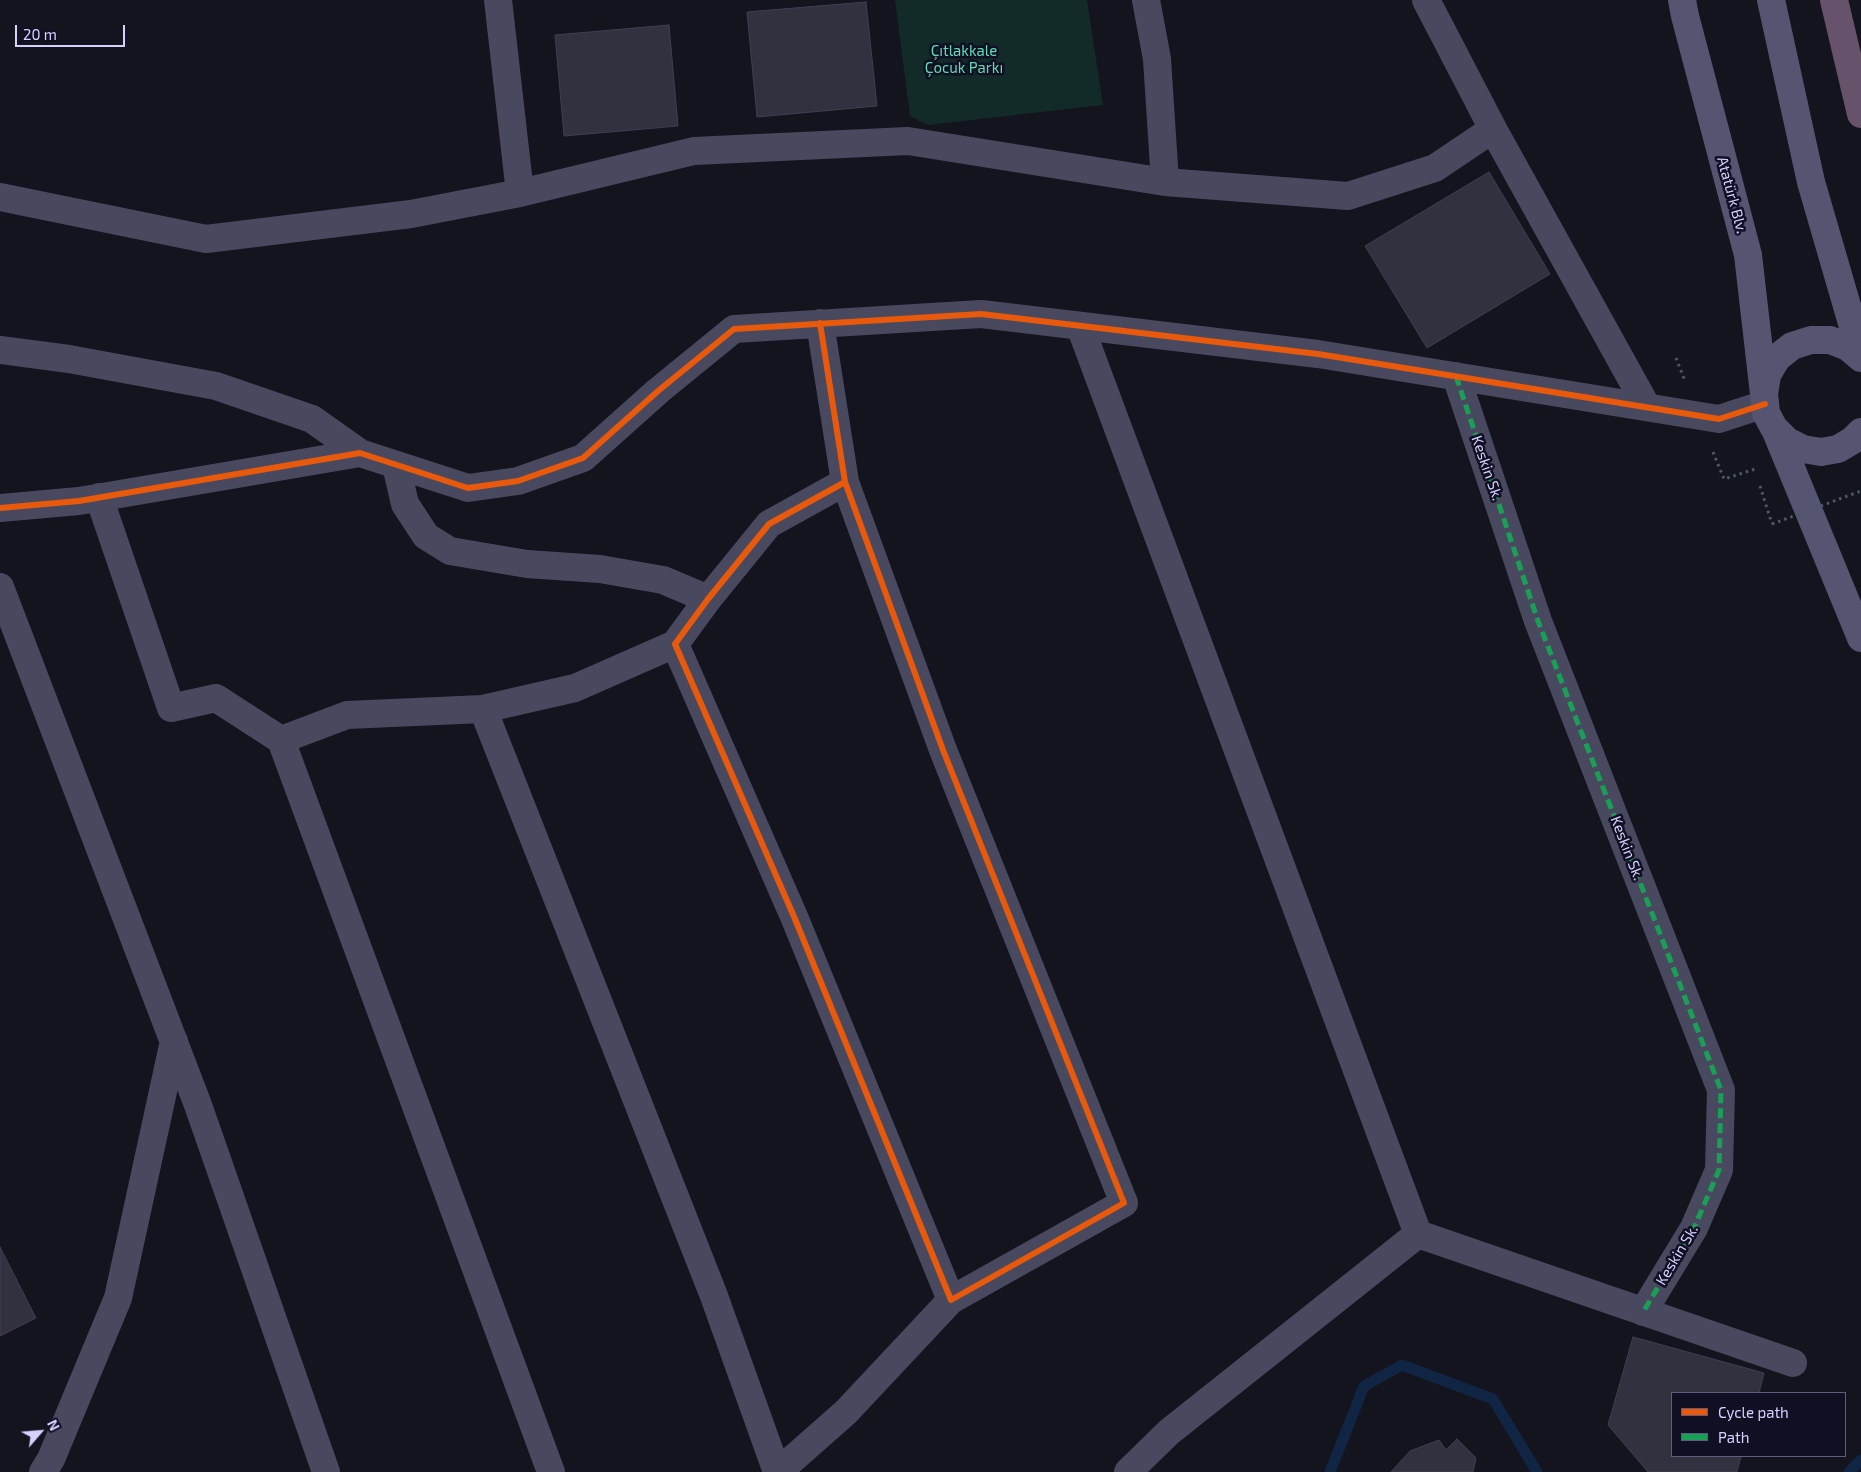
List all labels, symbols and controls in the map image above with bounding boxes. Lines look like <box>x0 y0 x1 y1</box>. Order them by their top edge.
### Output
scale bar <box>18 15 128 47</box>
text: 20 m <box>23 25 57 43</box>
park label: Çıtlakkale Çocuk Parkı <box>925 42 1003 77</box>
street label: Atatürk Blv. <box>1713 155 1751 235</box>
street label: Keskin Sk. <box>1468 433 1506 503</box>
street label: Keskin Sk. <box>1607 813 1647 883</box>
street label: Keskin Sk. <box>1652 1222 1702 1288</box>
legend <box>1671 1392 1846 1457</box>
text: Cycle path <box>1718 1403 1789 1421</box>
north arrow <box>15 1407 65 1457</box>
text: N <box>44 1417 64 1433</box>
text: Path <box>1718 1428 1749 1446</box>

